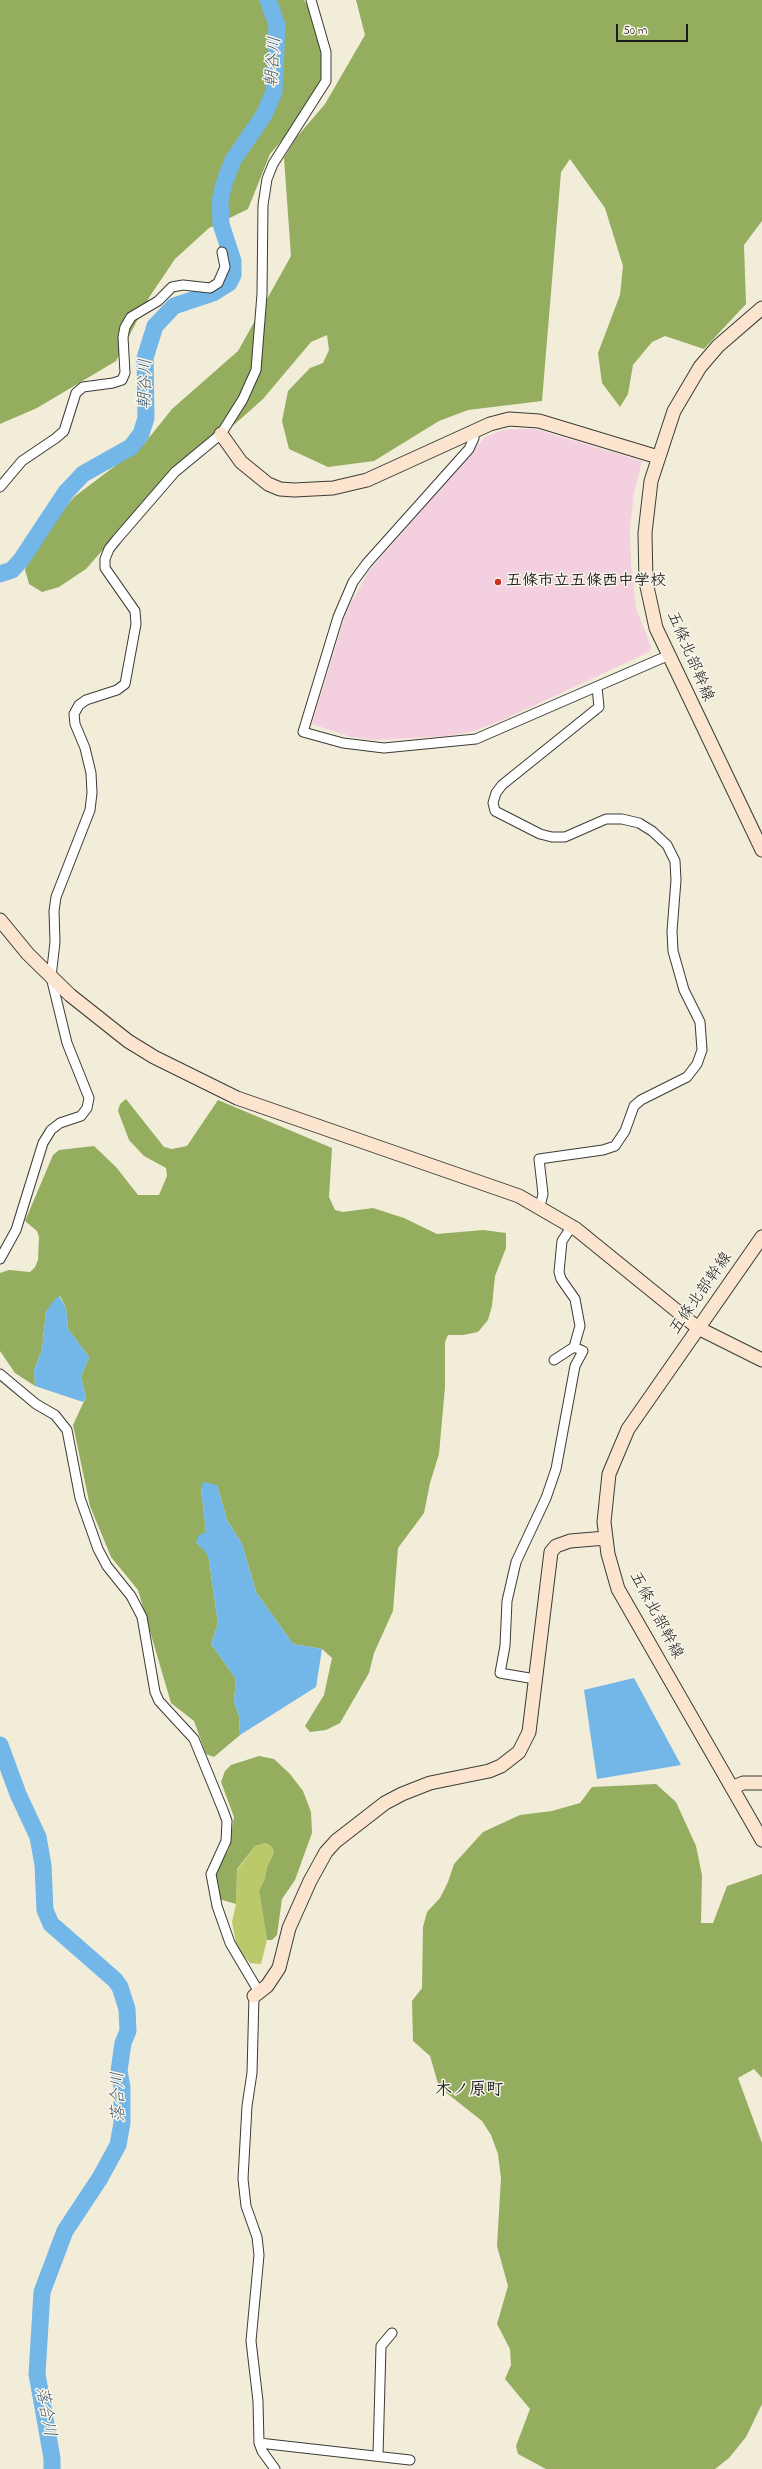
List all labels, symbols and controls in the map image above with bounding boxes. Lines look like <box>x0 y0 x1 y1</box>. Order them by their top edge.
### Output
scale bar <box>618 16 690 42</box>
text: 50 m <box>623 22 647 40</box>
water label: 朝谷川 <box>263 36 287 88</box>
water label: 朝谷川 <box>136 358 158 410</box>
place label: 五條市立五條西中学校 <box>506 572 666 592</box>
marker: 五條市立五條西中学校 <box>493 577 503 587</box>
street label: 五條北部幹線 <box>661 609 717 705</box>
street label: 五條北部幹線 <box>667 1249 737 1339</box>
street label: 五條北部幹線 <box>624 1569 686 1663</box>
water label: 落合川 <box>109 2071 131 2123</box>
district label: 木ノ原町 <box>435 2081 503 2101</box>
water label: 落合川 <box>30 2385 58 2439</box>

